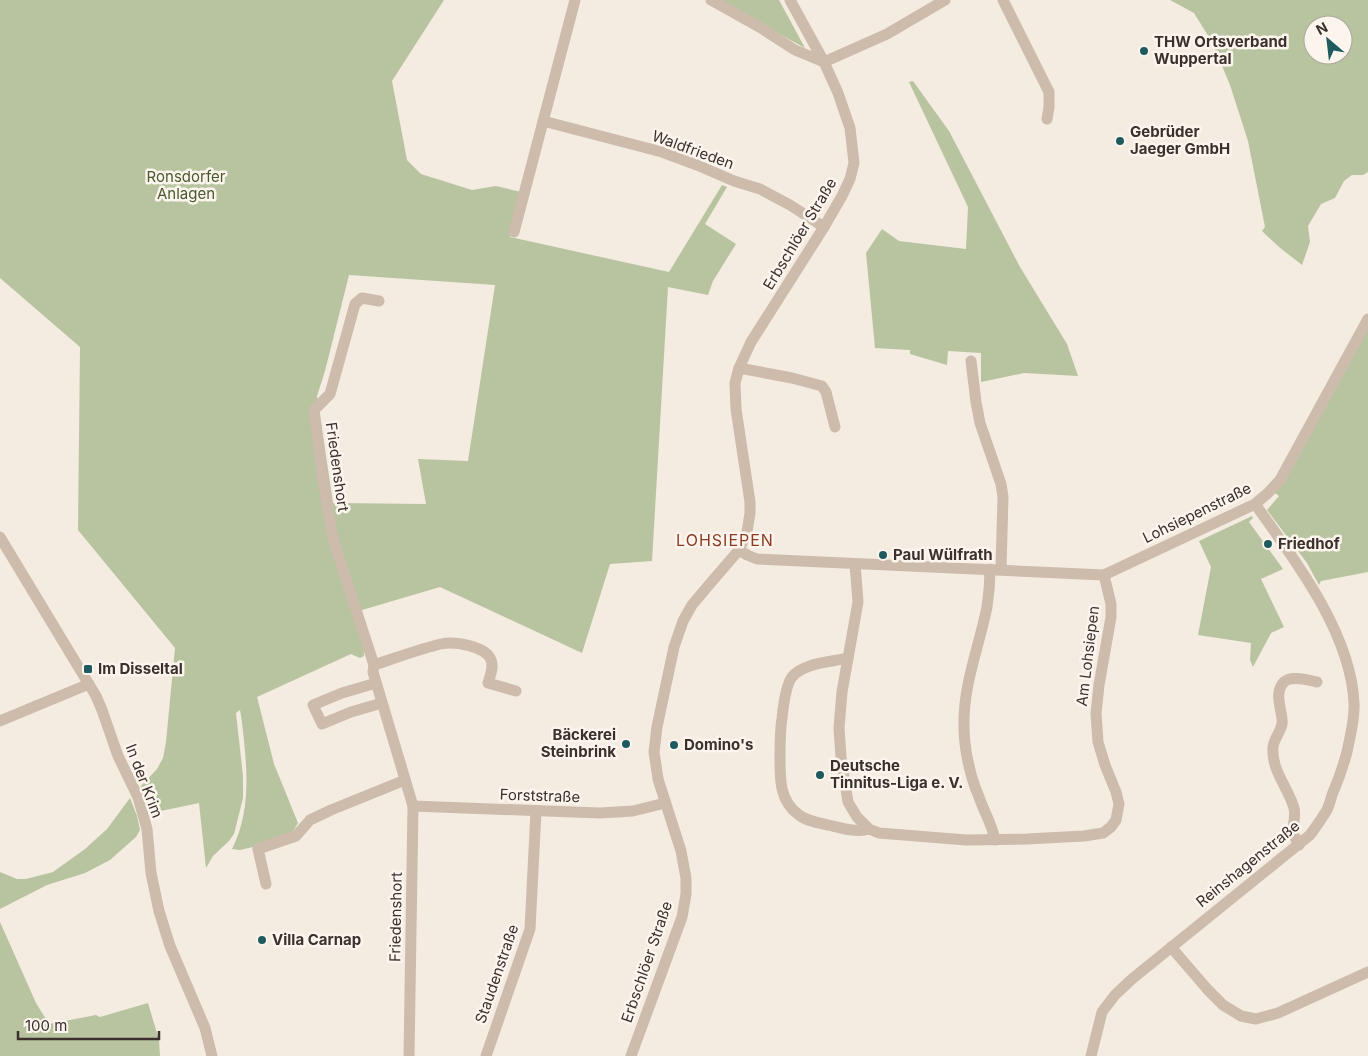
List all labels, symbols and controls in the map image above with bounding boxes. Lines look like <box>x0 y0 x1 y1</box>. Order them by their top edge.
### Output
north arrow <box>1303 15 1353 65</box>
text: N <box>1313 18 1330 38</box>
place label: THW Ortsverband Wuppertal <box>1154 32 1287 68</box>
marker: THW Ortsverband Wuppertal <box>1138 45 1150 57</box>
place label: Gebrüder Jaeger GmbH <box>1130 122 1230 158</box>
street label: Waldfrieden <box>650 126 737 173</box>
marker: Gebrüder Jaeger GmbH <box>1114 135 1126 147</box>
park label: Ronsdorfer Anlagen <box>147 167 226 203</box>
street label: Erbschlöer Straße <box>759 174 840 293</box>
street label: Friedenshort <box>322 421 353 513</box>
street label: Lohsiepenstraße <box>1139 478 1254 547</box>
district label: LOHSIEPEN <box>676 530 774 550</box>
place label: Friedhof <box>1278 534 1340 553</box>
marker: Friedhof <box>1262 538 1274 550</box>
place label: Paul Wülfrath <box>893 545 993 564</box>
marker: Paul Wülfrath <box>877 549 889 561</box>
street label: Am Lohsiepen <box>1072 605 1103 707</box>
place label: Im Disseltal <box>98 659 183 678</box>
marker: Im Disseltal <box>82 663 94 675</box>
place label: Bäckerei Steinbrink <box>541 725 616 761</box>
place label: Domino's <box>684 735 753 754</box>
marker: Bäckerei Steinbrink <box>620 738 632 750</box>
marker: Domino's <box>668 739 680 751</box>
street label: In der Krim <box>122 741 167 820</box>
place label: Deutsche Tinnitus-Liga e. V. <box>830 756 963 792</box>
marker: Deutsche Tinnitus-Liga e. V. <box>814 769 826 781</box>
street label: Forststraße <box>499 785 581 806</box>
street label: Reinshagenstraße <box>1192 816 1303 911</box>
street label: Friedenshort <box>385 872 406 962</box>
street label: Erbschlöer Straße <box>617 899 676 1025</box>
street label: Staudenstraße <box>471 922 522 1026</box>
place label: Villa Carnap <box>272 930 361 949</box>
marker: Villa Carnap <box>256 934 268 946</box>
scale bar <box>18 1008 159 1040</box>
text: 100 m <box>25 1016 67 1035</box>

